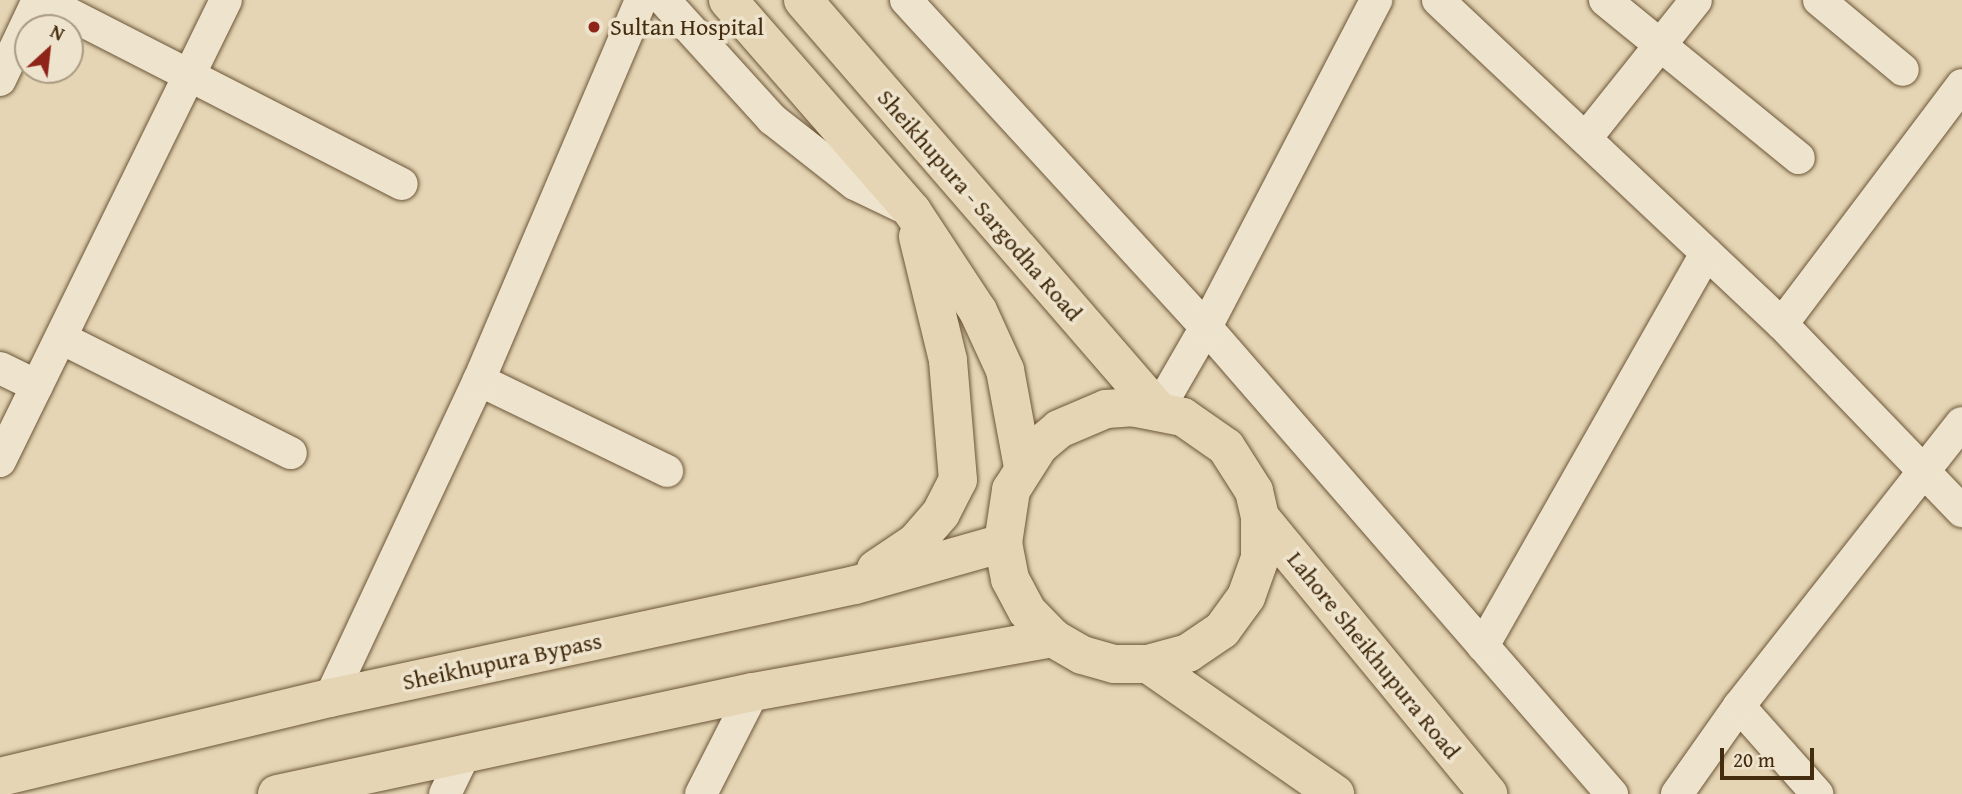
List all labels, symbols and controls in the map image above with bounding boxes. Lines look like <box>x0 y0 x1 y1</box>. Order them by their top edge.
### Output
place label: Sultan Hospital <box>610 13 764 41</box>
north arrow <box>14 14 84 84</box>
text: N <box>46 17 70 47</box>
marker: Sultan Hospital <box>584 17 604 37</box>
street label: Sheikhupura - Sargodha Road <box>871 83 1089 327</box>
street label: Lahore Sheikhupura Road <box>1281 545 1467 765</box>
street label: Sheikhupura Bypass <box>400 626 604 696</box>
scale bar <box>1724 734 1818 778</box>
text: 20 m <box>1733 744 1775 775</box>

